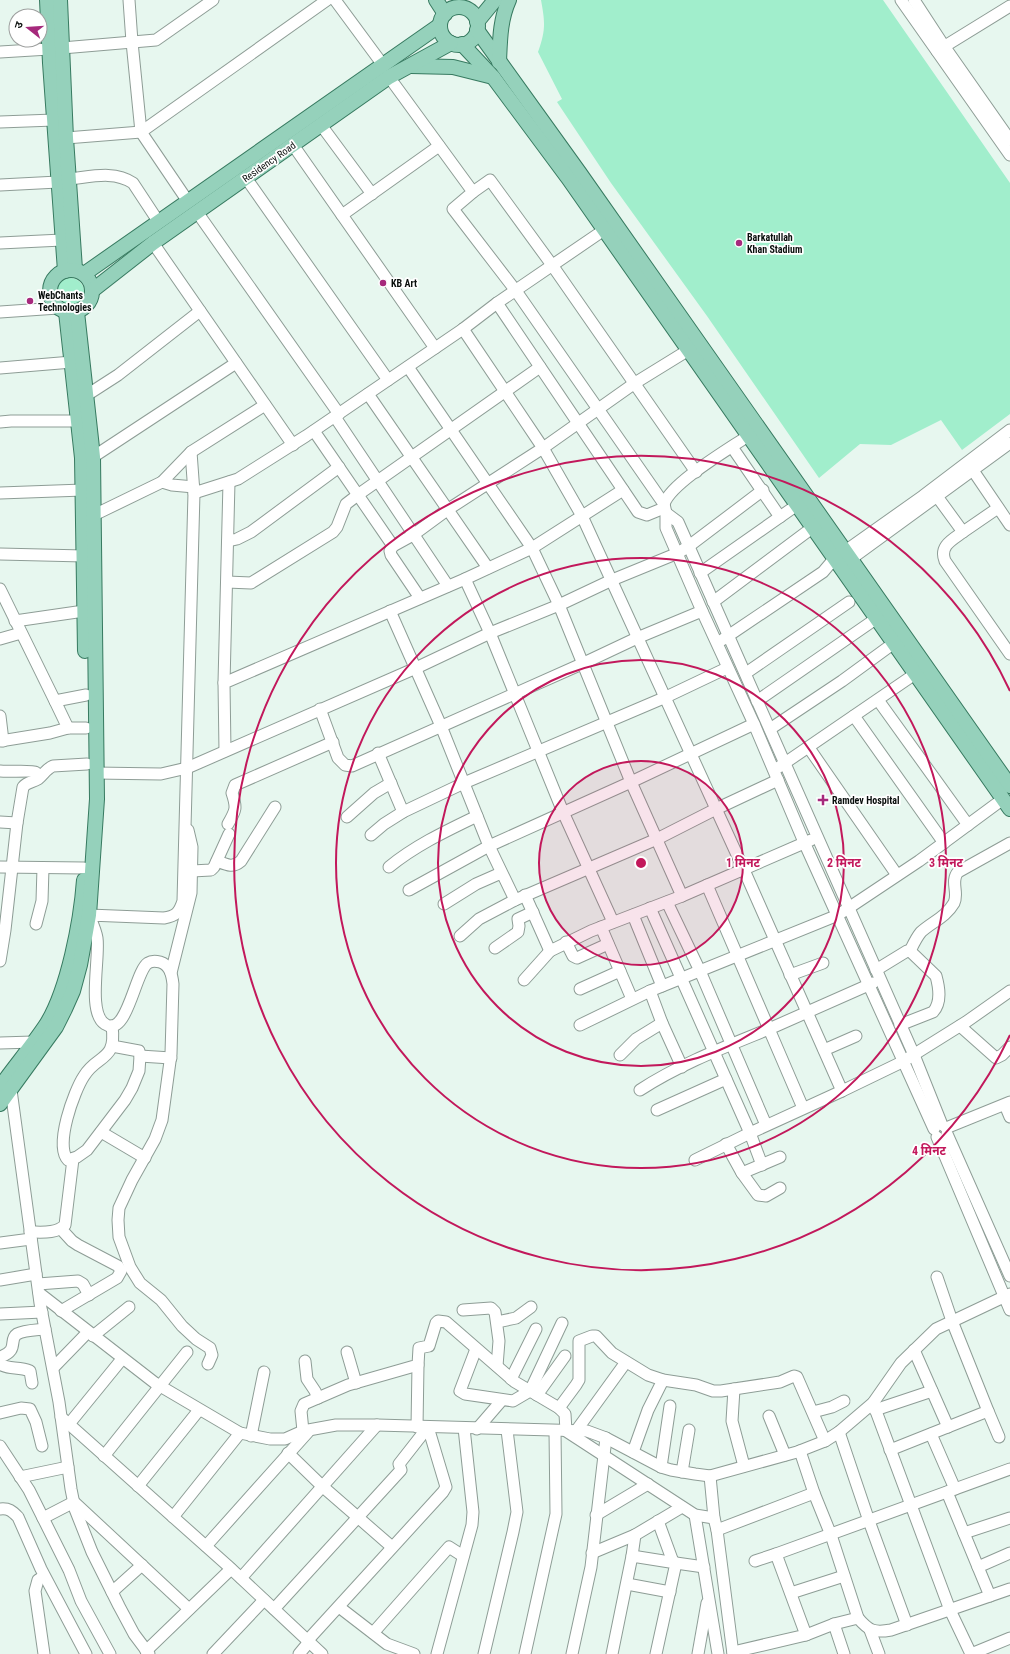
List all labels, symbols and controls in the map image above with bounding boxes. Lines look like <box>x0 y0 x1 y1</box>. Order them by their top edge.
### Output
north arrow <box>8 8 48 48</box>
text: उ <box>12 20 26 30</box>
street label: Residency Road <box>240 140 298 184</box>
place label: Barkatullah Khan Stadium <box>747 232 802 255</box>
marker: Barkatullah Khan Stadium <box>734 238 744 248</box>
marker: KB Art <box>378 278 388 288</box>
place label: KB Art <box>391 278 417 289</box>
place label: WebChants Technologies <box>38 290 92 313</box>
marker: WebChants Technologies <box>25 296 35 306</box>
marker: Ramdev Hospital <box>817 794 829 806</box>
place label: Ramdev Hospital <box>832 795 900 806</box>
text: 1 मिनट <box>726 855 761 870</box>
text: 2 मिनट <box>827 855 862 870</box>
text: 3 मिनट <box>929 855 964 870</box>
centre of rings <box>634 856 648 870</box>
text: 4 मिनट <box>912 1143 947 1158</box>

